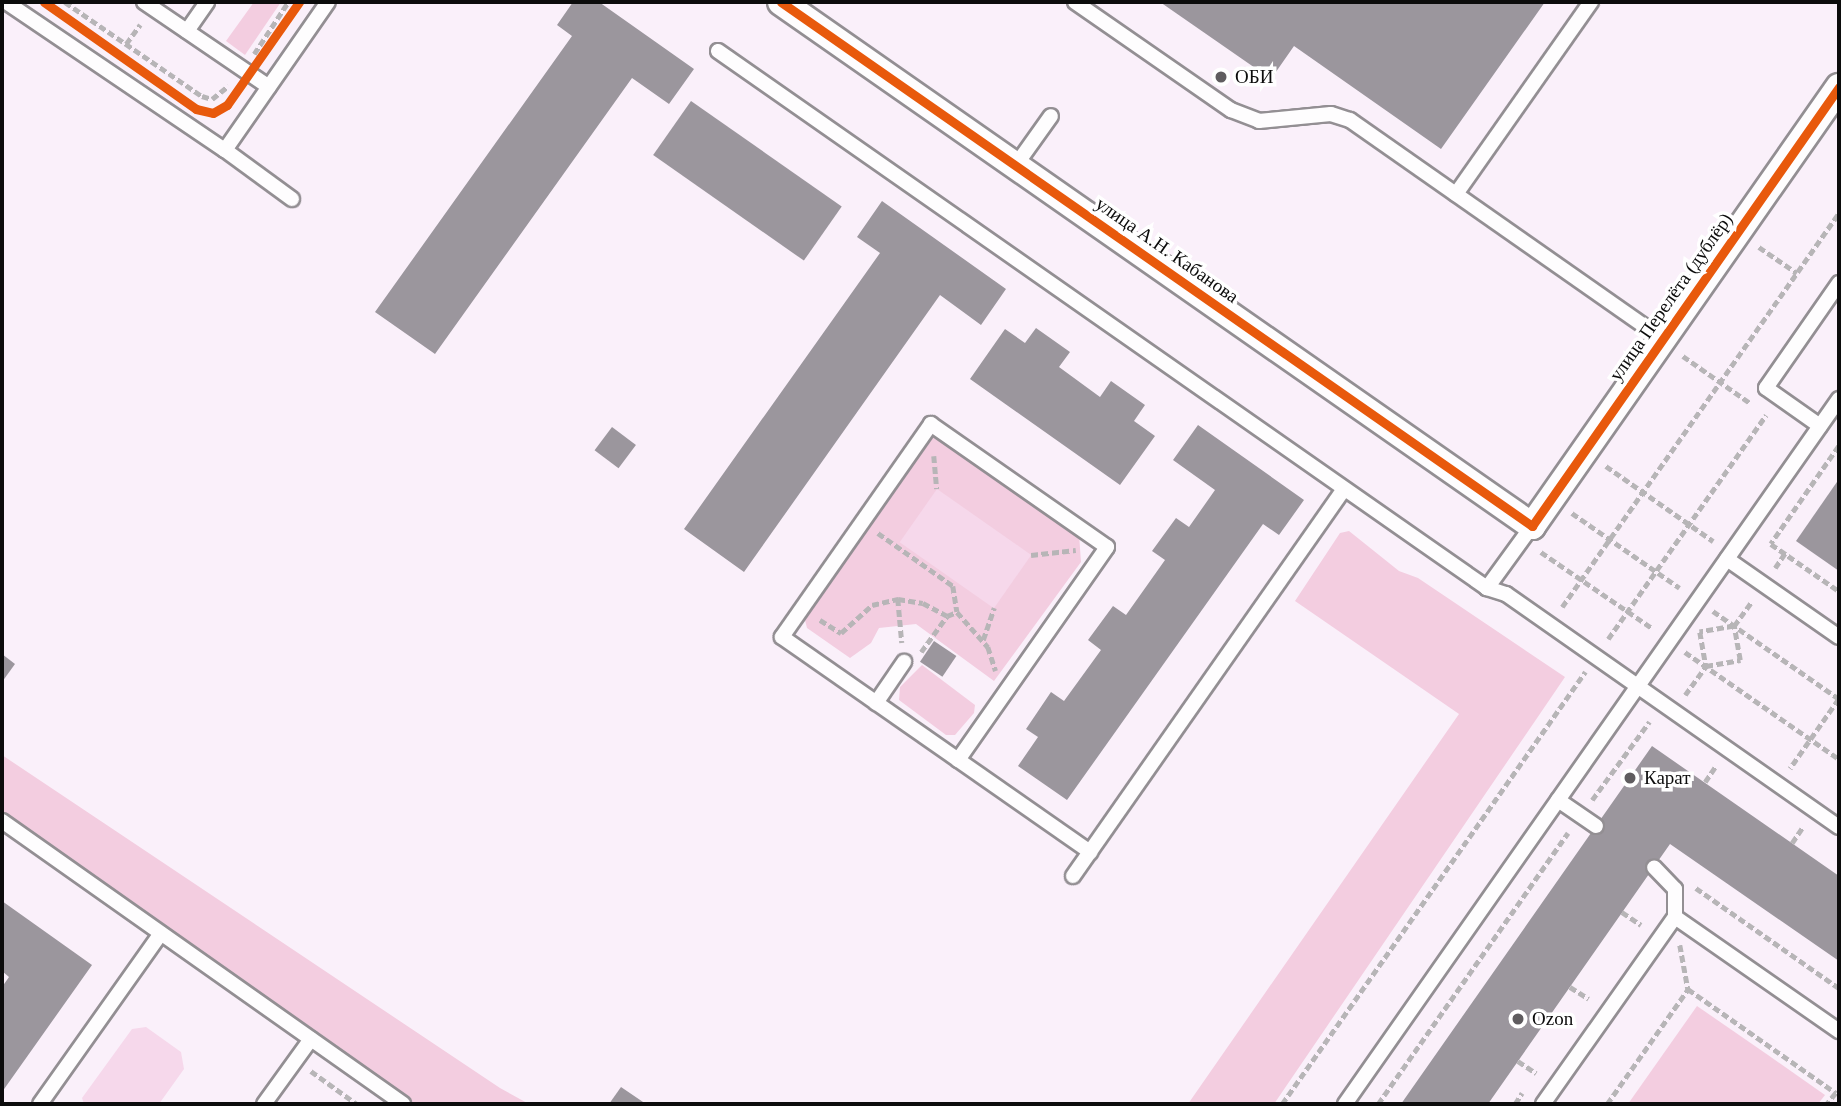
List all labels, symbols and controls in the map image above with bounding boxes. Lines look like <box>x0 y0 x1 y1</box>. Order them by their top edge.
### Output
place label: ОБИ <box>1235 66 1273 88</box>
marker: ОБИ <box>1213 69 1229 85</box>
street label: улица А.Н. Кабанова <box>1091 192 1243 308</box>
street label: улица Перелёта (дублёр) <box>1604 209 1738 385</box>
place label: Карат <box>1644 767 1691 789</box>
marker: Карат <box>1622 770 1638 786</box>
place label: Ozon <box>1532 1008 1573 1030</box>
marker: Ozon <box>1510 1011 1526 1027</box>

